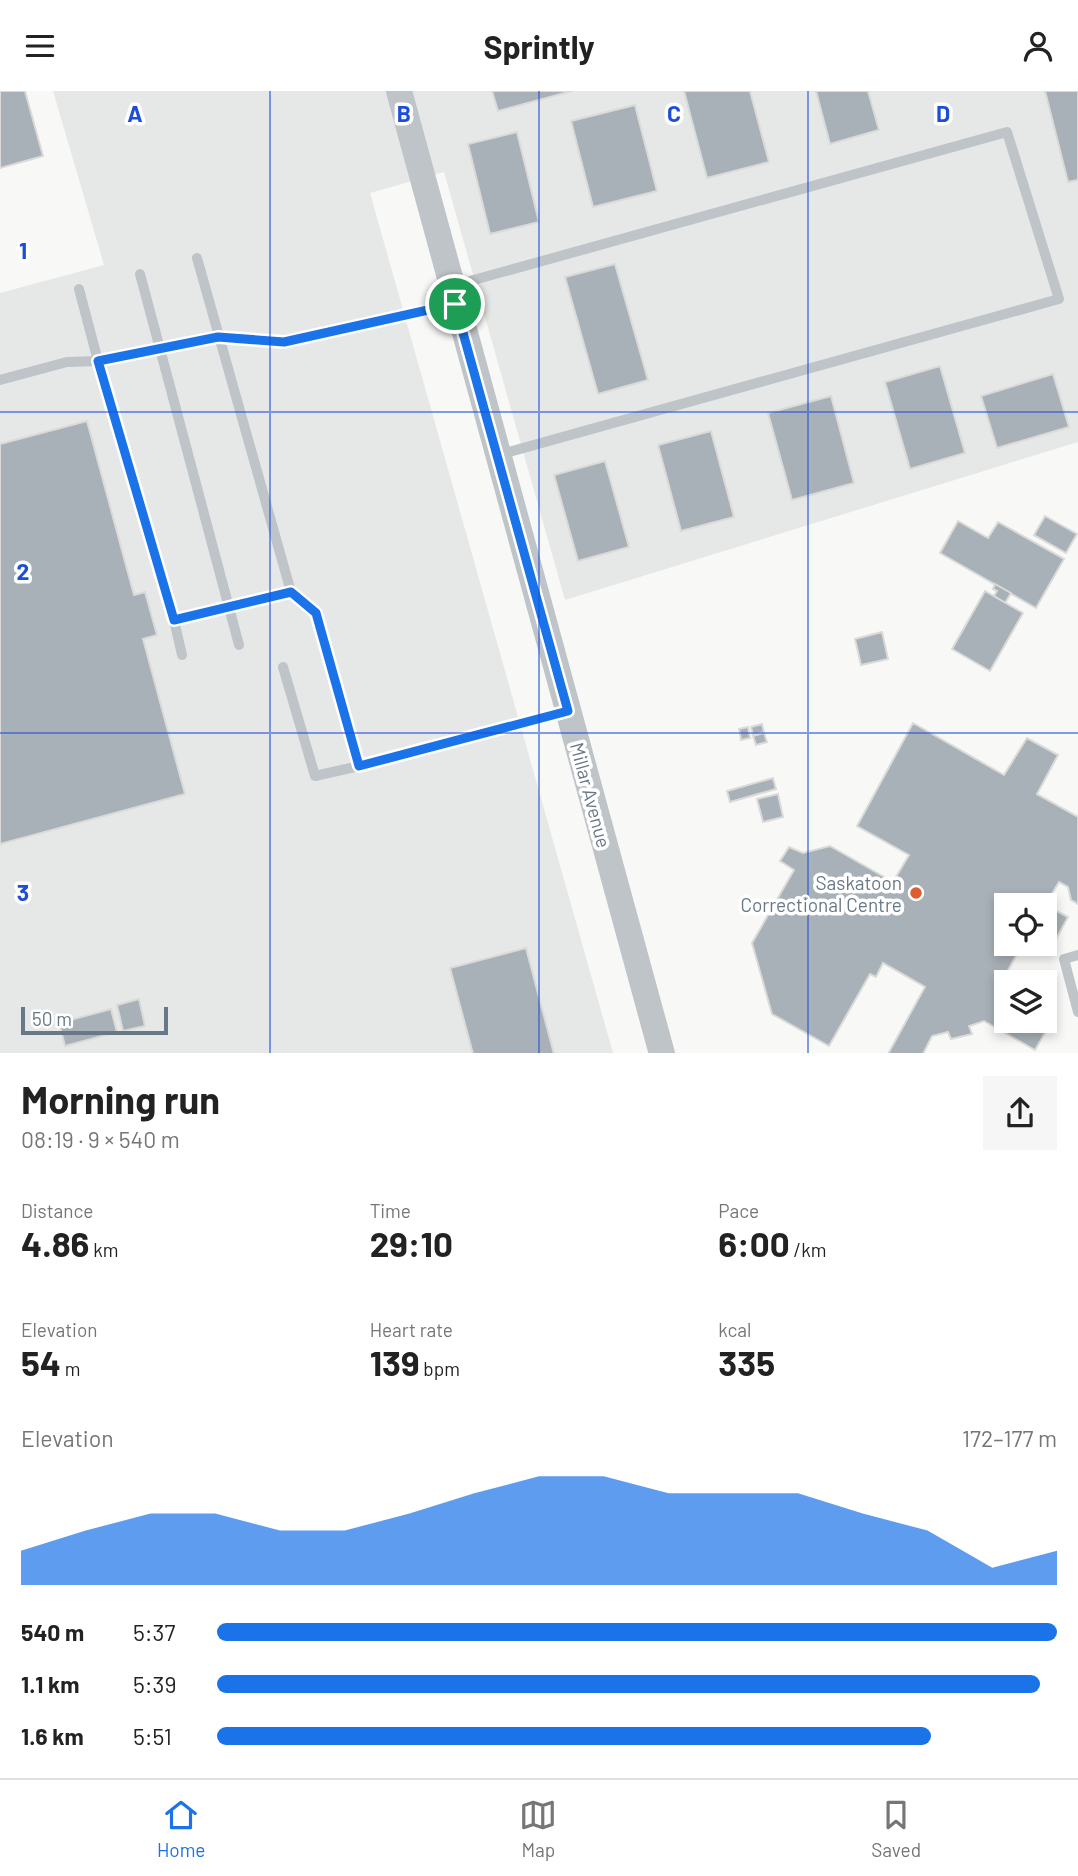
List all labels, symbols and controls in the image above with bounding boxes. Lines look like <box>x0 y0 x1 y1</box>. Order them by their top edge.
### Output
icon: menu <box>21 27 59 65</box>
text: Sprintly <box>483 27 595 65</box>
icon: person <box>1019 27 1057 65</box>
text: A <box>127 99 143 127</box>
text: B <box>397 99 411 127</box>
text: C <box>667 99 681 127</box>
text: D <box>936 99 950 127</box>
text: 1 <box>19 236 27 264</box>
pin <box>425 274 485 334</box>
icon: arrive <box>436 285 474 323</box>
text: 2 <box>17 557 29 585</box>
street label: Millar Avenue <box>566 740 616 850</box>
place label: Saskatoon Correctional Centre <box>740 871 902 916</box>
text: 3 <box>17 878 29 906</box>
marker: Saskatoon Correctional Centre <box>908 885 924 901</box>
map controls <box>994 893 1057 1033</box>
button: locate <box>994 893 1057 956</box>
button: layers <box>994 970 1057 1033</box>
scale bar <box>21 1005 168 1036</box>
text: 50 m <box>32 1007 72 1030</box>
text: Morning run <box>21 1076 220 1122</box>
button: share <box>983 1076 1057 1150</box>
text: 08:19 · 9 × 540 m <box>21 1125 180 1153</box>
text: Distance <box>21 1199 93 1222</box>
text: Time <box>370 1199 411 1222</box>
text: Pace <box>718 1199 759 1222</box>
text: 4.86 <box>21 1222 89 1264</box>
text: 29:10 <box>370 1222 453 1264</box>
text: 6:00 <box>718 1222 790 1264</box>
text: km <box>89 1238 118 1261</box>
text: /km <box>790 1238 826 1261</box>
text: Elevation <box>21 1318 98 1341</box>
text: Heart rate <box>370 1318 453 1341</box>
text: kcal <box>718 1318 751 1341</box>
text: 54 <box>21 1341 61 1383</box>
text: 139 <box>370 1341 420 1383</box>
text: 335 <box>718 1341 775 1383</box>
text: m <box>61 1357 81 1380</box>
text: bpm <box>420 1357 460 1380</box>
text: Elevation <box>21 1424 114 1452</box>
text: 172–177 m <box>962 1424 1057 1452</box>
text: 540 m <box>21 1618 84 1646</box>
text: 5:37 <box>133 1618 175 1646</box>
text: 1.1 km <box>21 1670 80 1698</box>
text: 5:39 <box>133 1670 176 1698</box>
text: 1.6 km <box>21 1722 84 1750</box>
text: 5:51 <box>133 1722 172 1750</box>
tab: Home <box>157 1796 205 1861</box>
tab: Map <box>519 1796 557 1861</box>
tab: Saved <box>871 1796 921 1861</box>

